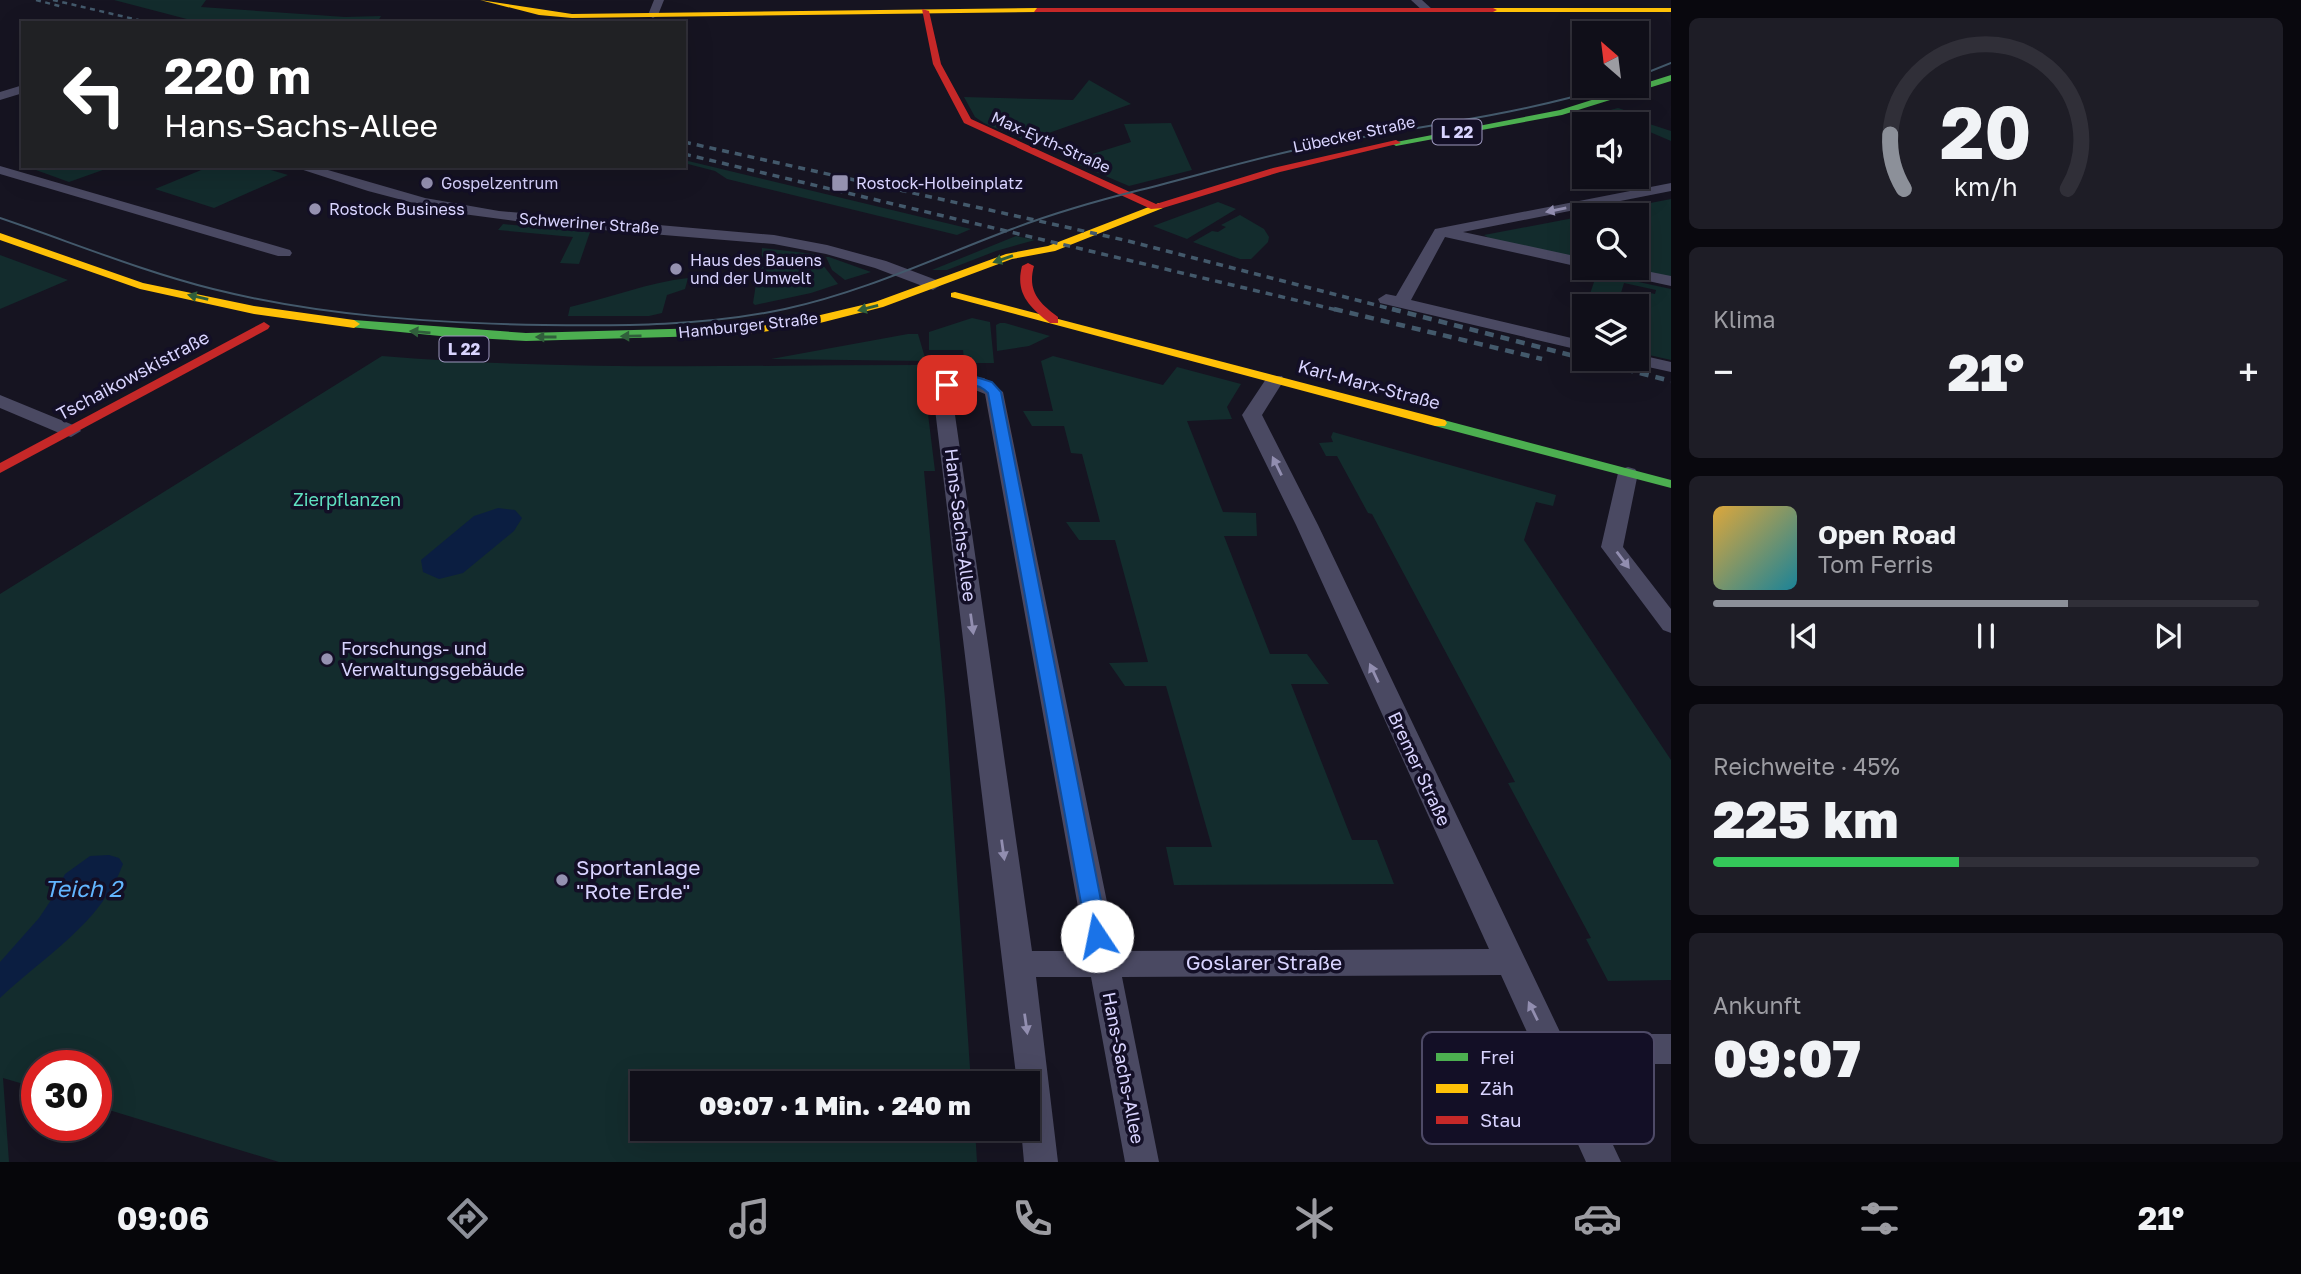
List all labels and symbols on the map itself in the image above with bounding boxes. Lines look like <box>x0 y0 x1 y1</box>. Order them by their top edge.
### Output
north arrow <box>1572 21 1648 98</box>
street label: Max-Eyth-Straße <box>988 107 1114 177</box>
street label: Lübecker Straße <box>1291 111 1417 157</box>
road number: L 22 <box>1432 120 1482 144</box>
place label: Gospelzentrum <box>441 173 558 193</box>
marker: Rostock-Holbeinplatz <box>830 173 850 193</box>
place label: Rostock-Holbeinplatz <box>856 173 1023 193</box>
marker: Gospelzentrum <box>419 175 435 191</box>
place label: Rostock Business <box>329 199 465 219</box>
marker: Rostock Business <box>307 201 323 217</box>
one-way arrow <box>1545 204 1567 215</box>
street label: Schweriner Straße <box>518 208 660 238</box>
place label: Haus des Bauens und der Umwelt <box>690 250 822 288</box>
one-way arrow <box>992 254 1013 265</box>
marker: Haus des Bauens und der Umwelt <box>668 261 684 277</box>
one-way arrow <box>187 291 209 302</box>
one-way arrow <box>857 303 879 314</box>
street label: Hamburger Straße <box>677 308 819 342</box>
street label: Tschaikowskistraße <box>52 326 213 425</box>
one-way arrow <box>409 326 431 337</box>
one-way arrow <box>535 331 557 343</box>
one-way arrow <box>620 331 642 342</box>
road number: L 22 <box>440 336 489 362</box>
street label: Karl-Marx-Straße <box>1296 354 1443 414</box>
pin <box>917 355 977 415</box>
street label: Hans-Sachs-Allee <box>941 447 981 603</box>
one-way arrow <box>1272 456 1284 476</box>
park label: Zierpflanzen <box>293 488 401 510</box>
one-way arrow <box>1615 551 1629 569</box>
one-way arrow <box>967 614 978 636</box>
place label: Forschungs- und Verwaltungsgebäude <box>341 637 525 680</box>
marker: Forschungs- und Verwaltungsgebäude <box>319 651 335 667</box>
one-way arrow <box>1368 663 1380 683</box>
street label: Bremer Straße <box>1384 708 1456 829</box>
one-way arrow <box>997 839 1008 861</box>
place label: Sportanlage "Rote Erde" <box>576 854 700 904</box>
marker: Sportanlage "Rote Erde" <box>554 872 570 888</box>
water label: Teich 2 <box>44 874 124 902</box>
position arrow <box>1060 899 1134 973</box>
street label: Goslarer Straße <box>1186 949 1342 975</box>
street label: Hans-Sachs-Allee <box>1098 990 1149 1146</box>
one-way arrow <box>1527 1001 1538 1022</box>
one-way arrow <box>1020 1013 1031 1035</box>
legend <box>1422 1032 1654 1144</box>
text: Frei <box>1480 1045 1515 1068</box>
speed limit sign: 30 <box>21 1050 112 1141</box>
text: Zäh <box>1480 1076 1514 1099</box>
text: Stau <box>1480 1108 1522 1131</box>

